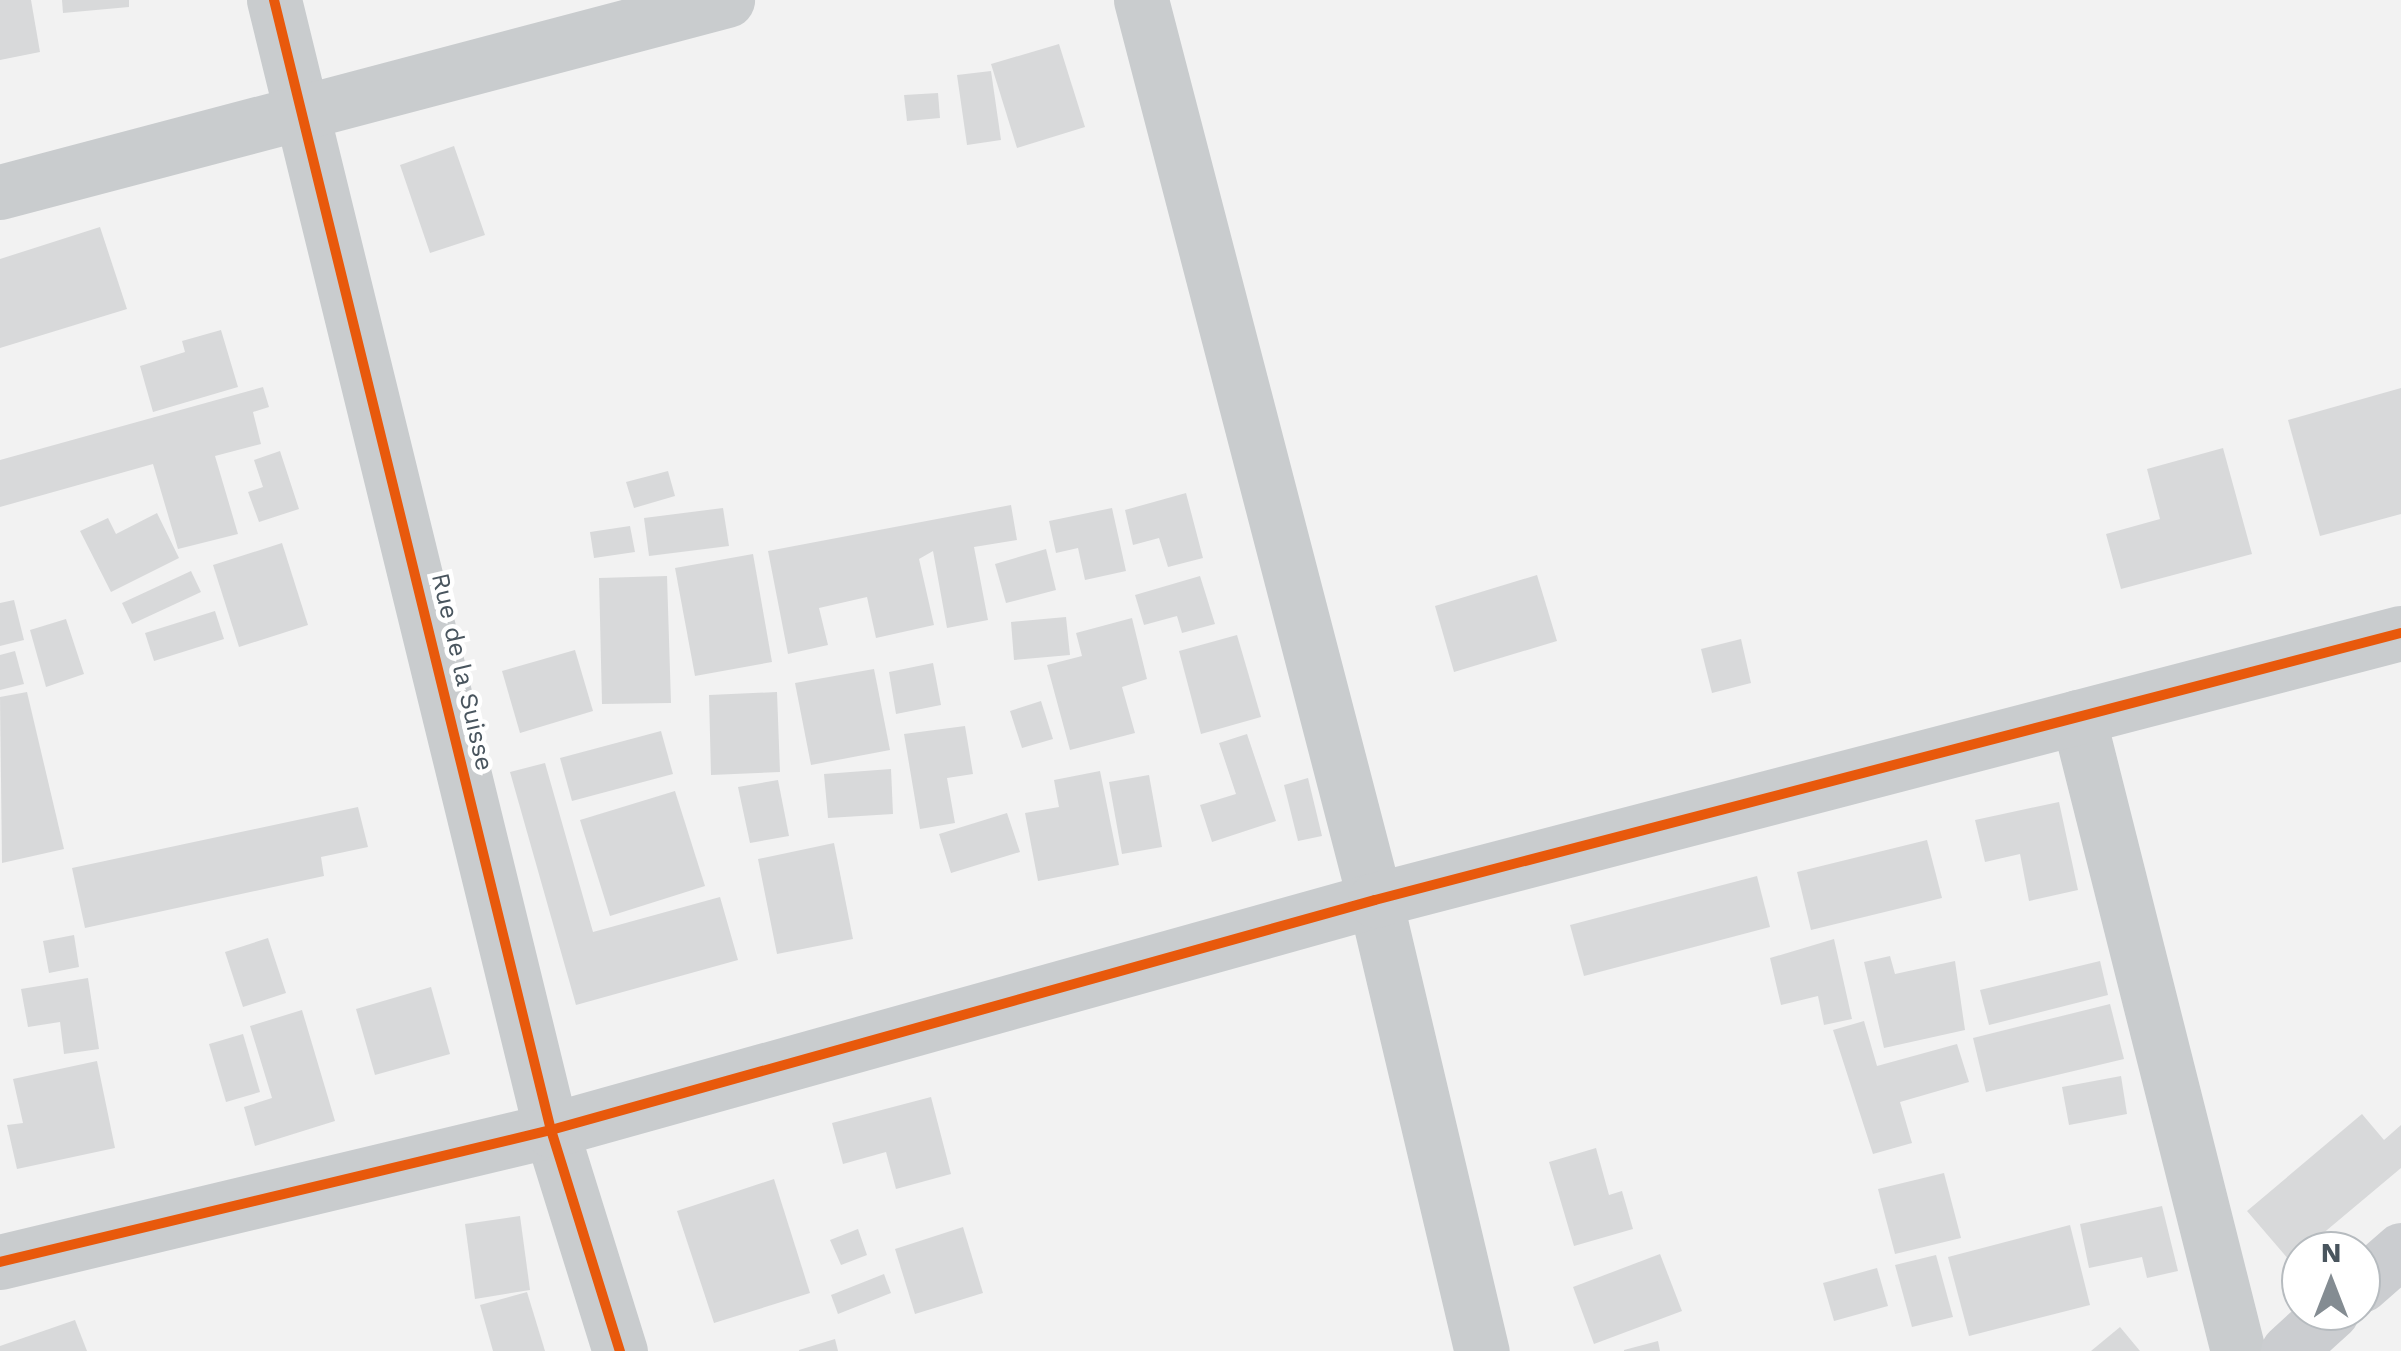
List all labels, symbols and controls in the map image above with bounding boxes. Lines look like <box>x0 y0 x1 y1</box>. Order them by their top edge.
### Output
street label: Rue de la Suisse <box>425 570 499 774</box>
north arrow <box>2281 1231 2381 1331</box>
text: N <box>2321 1236 2341 1269</box>

